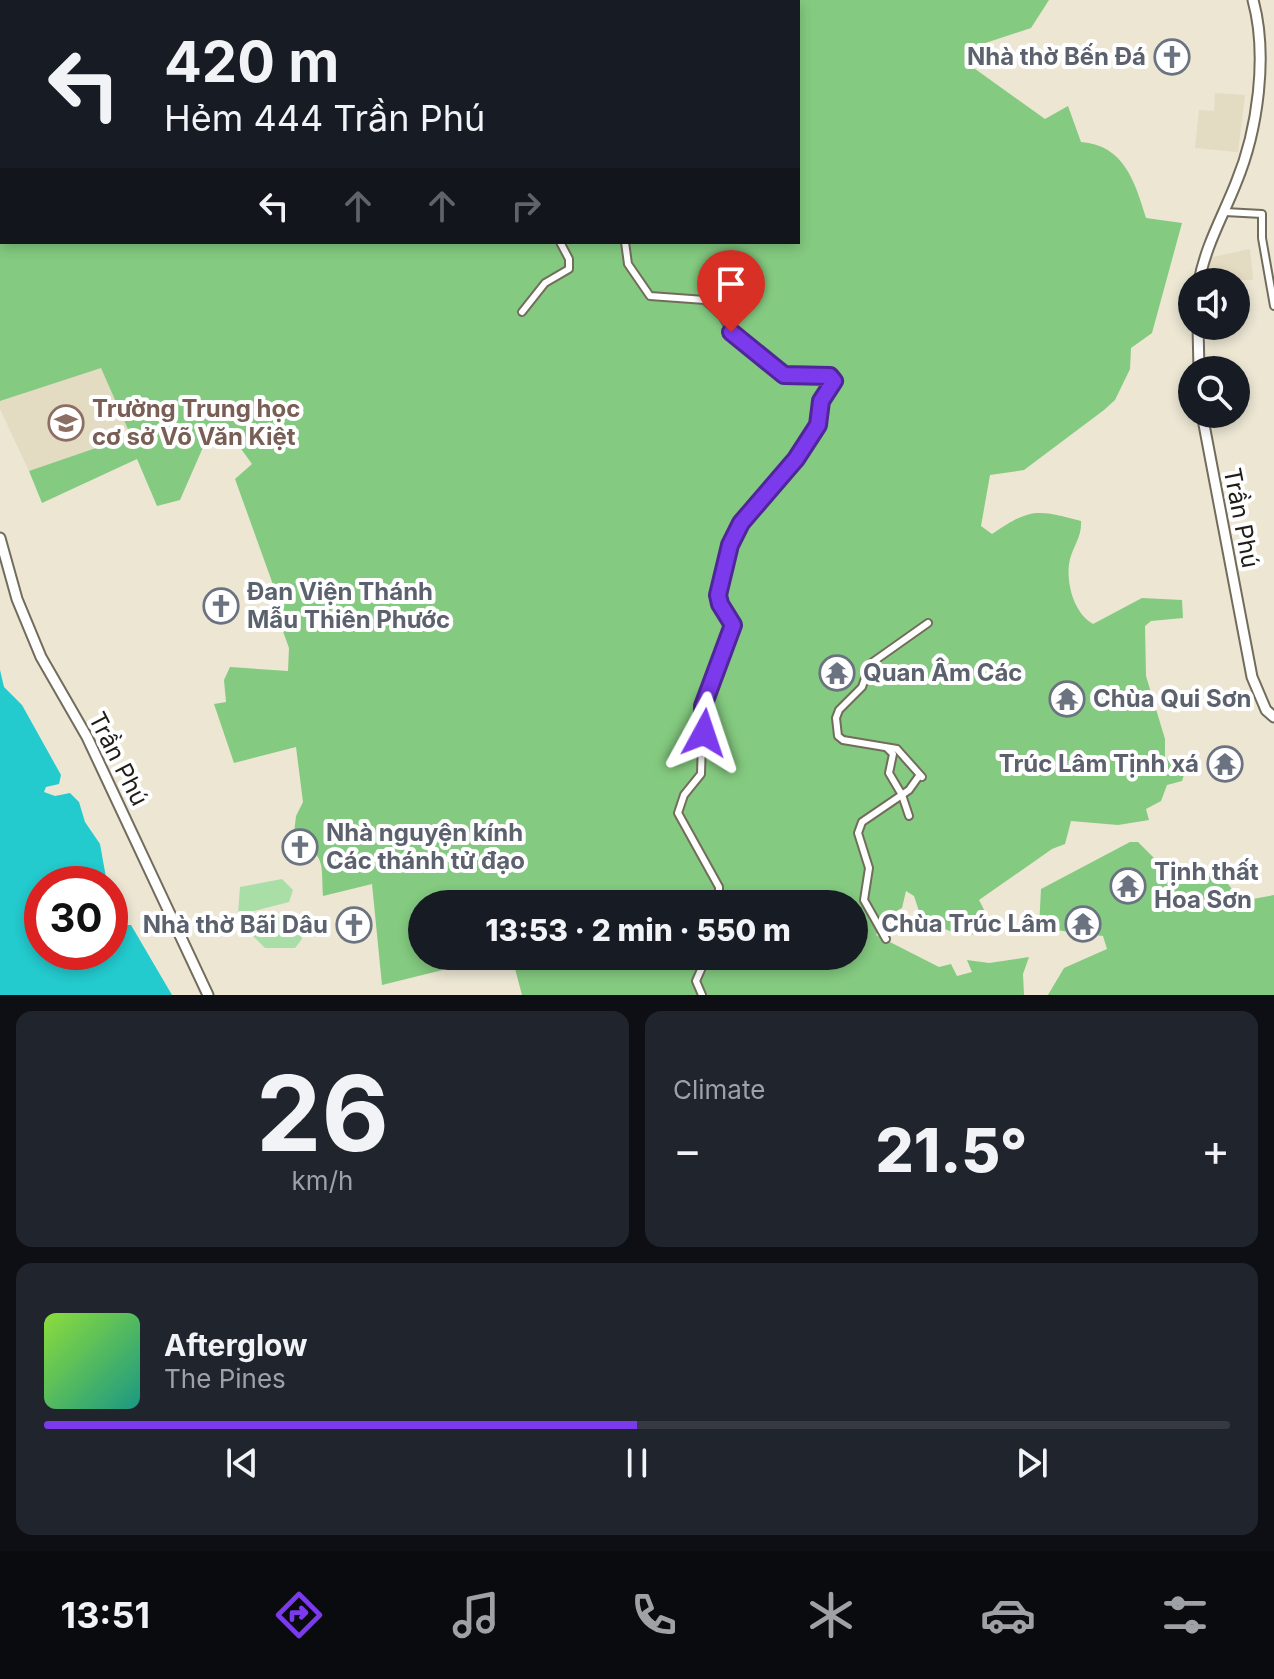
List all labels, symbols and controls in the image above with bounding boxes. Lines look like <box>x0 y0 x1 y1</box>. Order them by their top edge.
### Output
text: 420 m <box>164 28 339 96</box>
icon: left <box>32 32 136 136</box>
church icon: Nhà thờ Bến Đá <box>1153 38 1191 76</box>
place label: Nhà thờ Bến Đá <box>967 42 1146 71</box>
text: Hẻm 444 Trần Phú <box>164 96 485 140</box>
icon: left <box>252 184 296 228</box>
icon: ahead <box>336 184 380 228</box>
icon: ahead <box>420 184 464 228</box>
icon: right <box>504 184 548 228</box>
pin <box>697 250 765 332</box>
icon: arrive <box>709 262 753 306</box>
map controls <box>1178 268 1250 428</box>
button: sound <box>1178 268 1250 340</box>
button: search <box>1178 356 1250 428</box>
place label: Trường Trung học cơ sở Võ Văn Kiệt <box>92 394 300 451</box>
school or university icon: Trường Trung học cơ sở Võ Văn Kiệt <box>47 404 85 442</box>
street label: Trần Phú <box>1218 465 1265 570</box>
place label: Đan Viện Thánh Mẫu Thiên Phước <box>247 577 450 634</box>
church icon: Đan Viện Thánh Mẫu Thiên Phước <box>202 587 240 625</box>
temple icon: Quan Âm Các <box>818 654 856 692</box>
place label: Quan Âm Các <box>863 657 1022 687</box>
temple icon: Chùa Qui Sơn <box>1048 680 1086 718</box>
place label: Chùa Qui Sơn <box>1093 684 1251 713</box>
position arrow <box>662 691 746 775</box>
street label: Trần Phú <box>83 707 154 810</box>
temple icon: Trúc Lâm Tịnh xá <box>1206 745 1244 783</box>
place label: Trúc Lâm Tịnh xá <box>999 749 1199 778</box>
place label: Nhà nguyện kính Các thánh tử đạo <box>326 818 525 875</box>
church icon: Nhà nguyện kính Các thánh tử đạo <box>281 828 319 866</box>
place label: Tịnh thất Hoa Sơn <box>1154 857 1259 914</box>
speed limit sign: 30 <box>24 866 128 970</box>
temple icon: Tịnh thất Hoa Sơn <box>1109 867 1147 905</box>
temple icon: Chùa Trúc Lâm <box>1064 905 1102 943</box>
church icon: Nhà thờ Bãi Dâu <box>335 906 373 944</box>
place label: Chùa Trúc Lâm <box>881 909 1057 938</box>
place label: Nhà thờ Bãi Dâu <box>143 910 328 939</box>
text: 13:53 · 2 min · 550 m <box>485 912 791 948</box>
text: 26 <box>256 1050 389 1176</box>
text: Climate <box>673 1074 765 1105</box>
text: 21.5° <box>875 1114 1028 1186</box>
text: − <box>673 1123 702 1177</box>
text: + <box>1201 1123 1230 1177</box>
text: km/h <box>292 1165 353 1196</box>
text: Afterglow <box>164 1327 308 1363</box>
text: The Pines <box>164 1363 286 1394</box>
icon: previous <box>220 1441 264 1485</box>
icon: pause <box>615 1441 659 1485</box>
icon: next <box>1010 1441 1054 1485</box>
icon: directions <box>271 1587 327 1643</box>
icon: music <box>448 1587 504 1643</box>
icon: phone <box>626 1587 682 1643</box>
icon: climate <box>803 1587 859 1643</box>
icon: car <box>980 1587 1036 1643</box>
icon: filters <box>1157 1587 1213 1643</box>
text: 13:51 <box>61 1593 150 1637</box>

